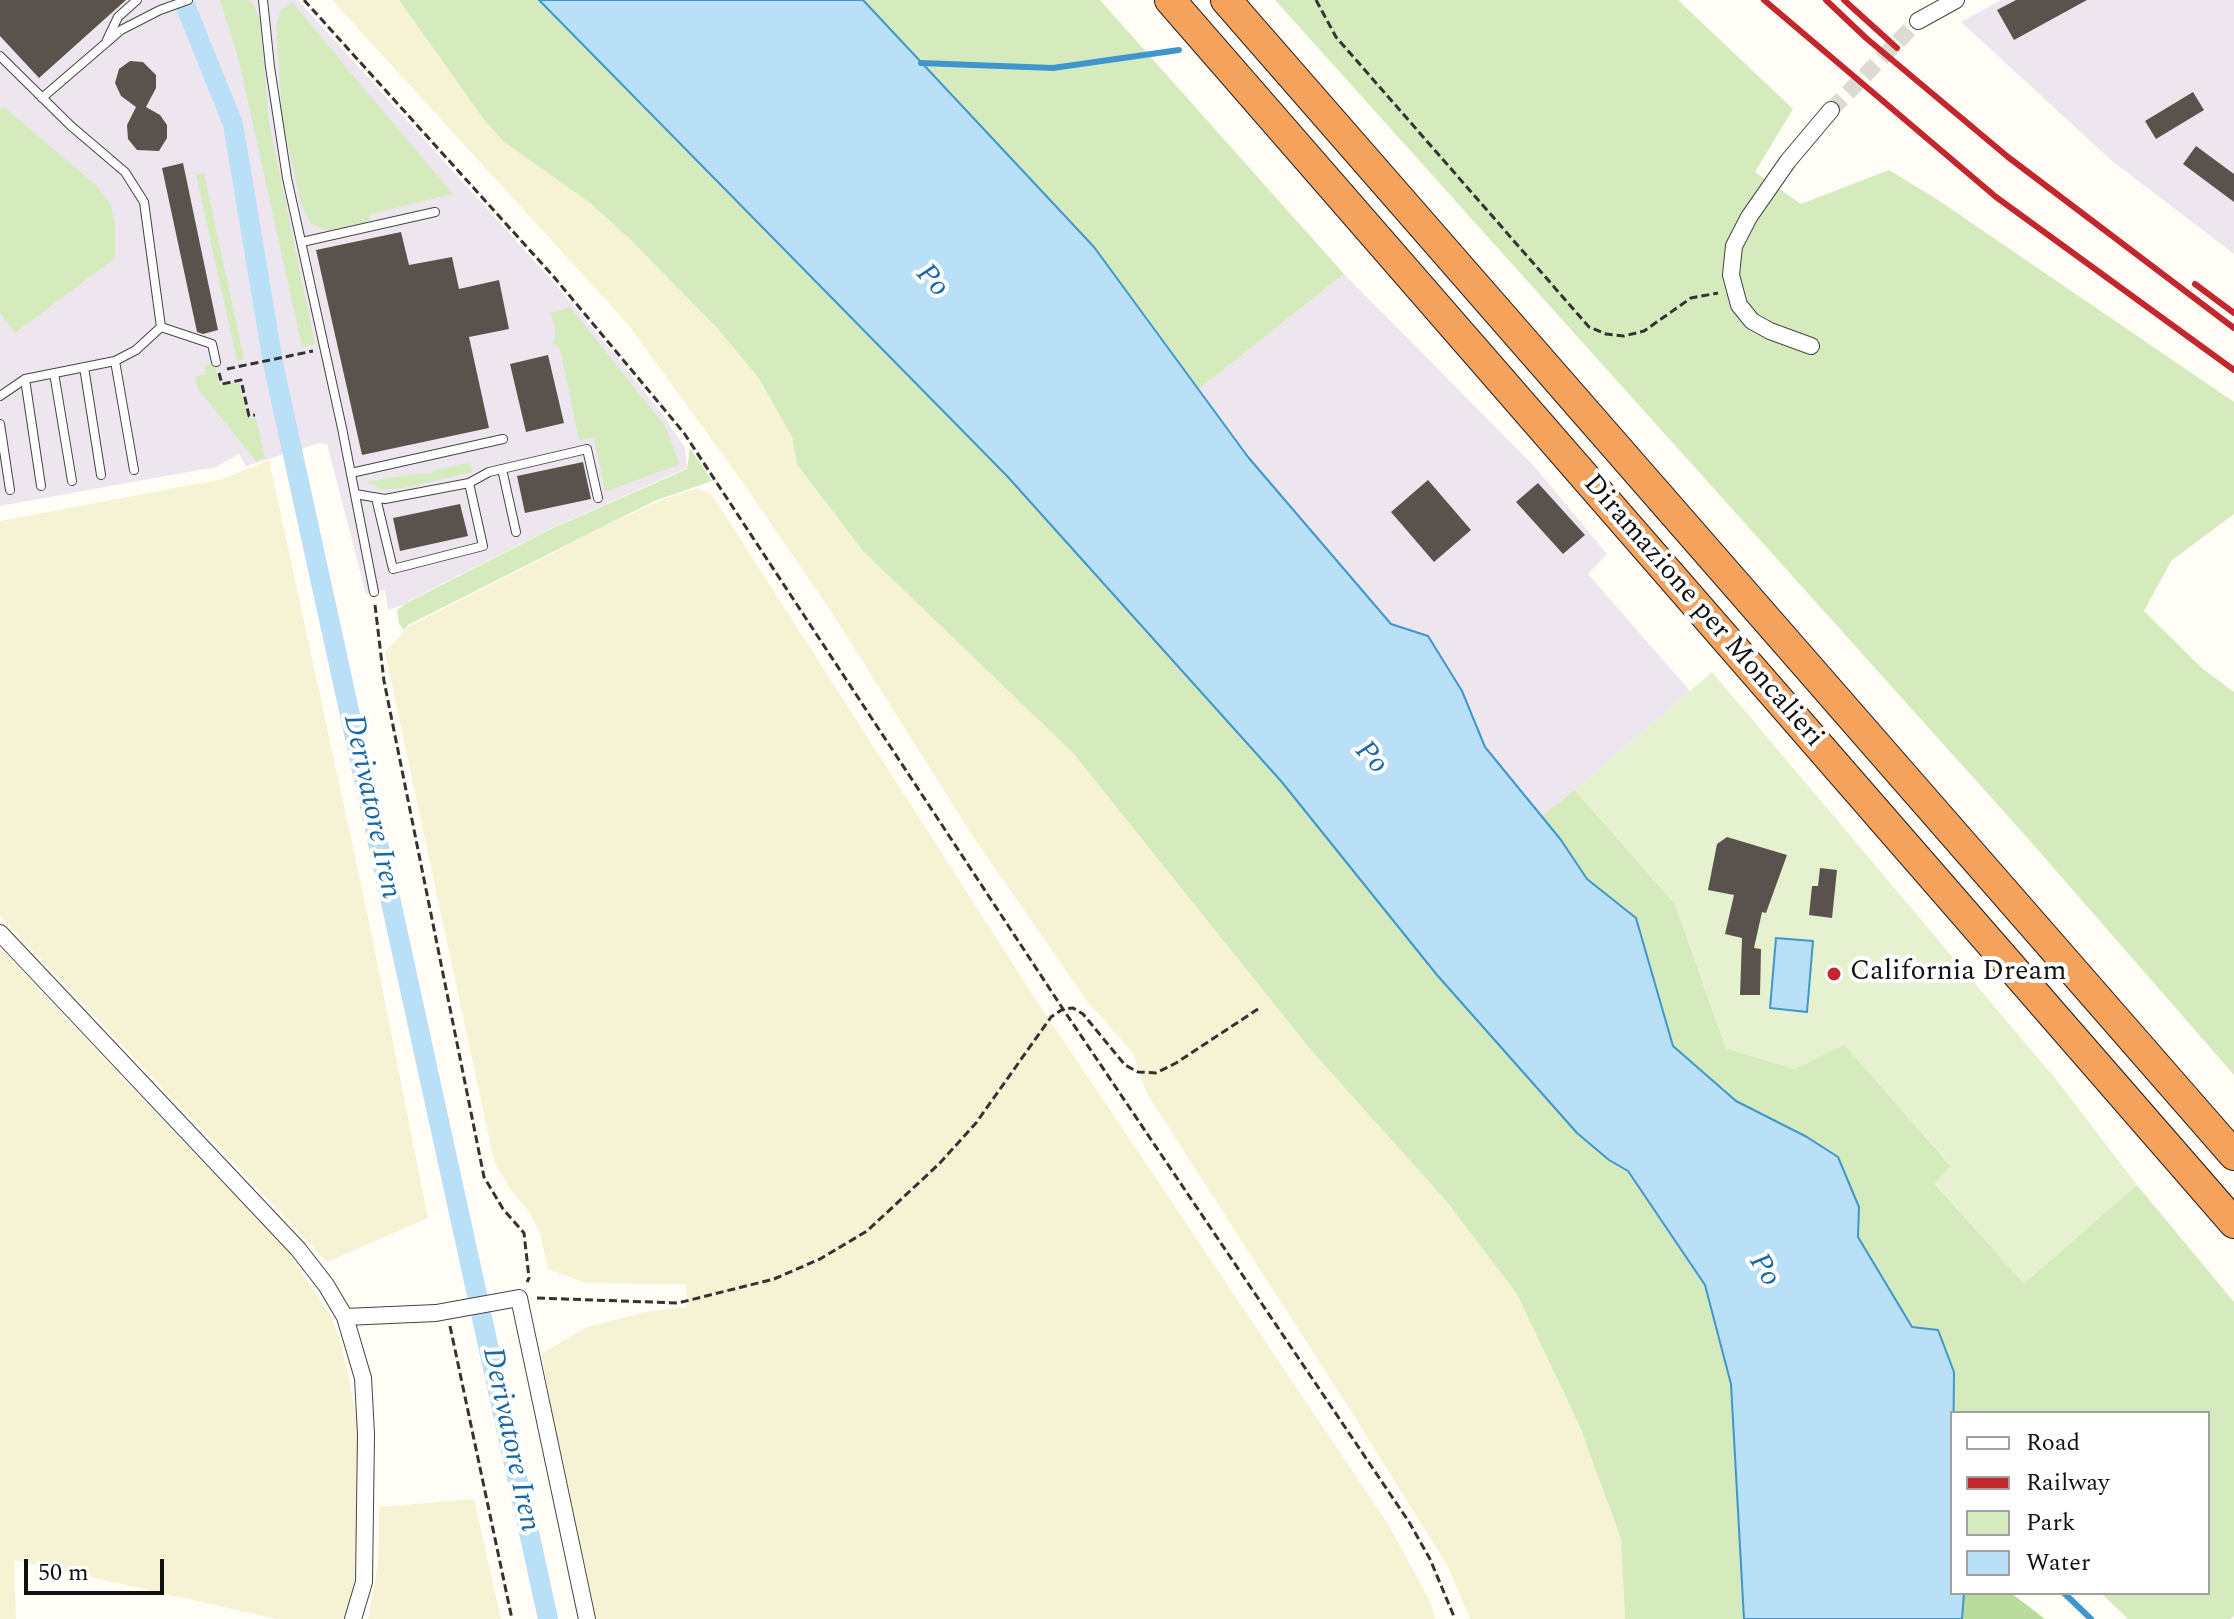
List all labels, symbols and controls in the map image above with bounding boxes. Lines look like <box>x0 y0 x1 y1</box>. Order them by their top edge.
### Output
water label: Po <box>907 258 955 306</box>
street label: Diramazione per Moncalieri <box>1574 469 1830 755</box>
water label: Derivatore Iren <box>333 712 407 902</box>
water label: Po <box>1346 735 1394 783</box>
place label: California Dream <box>1850 957 2067 991</box>
marker: California Dream <box>1825 965 1843 983</box>
water label: Po <box>1739 1248 1787 1294</box>
water label: Derivatore Iren <box>472 1345 546 1535</box>
legend <box>1950 1411 2210 1595</box>
text: Road <box>2026 1425 2080 1461</box>
text: Railway <box>2026 1465 2110 1501</box>
text: Park <box>2026 1505 2076 1541</box>
scale bar <box>28 1543 168 1593</box>
text: Water <box>2026 1545 2090 1581</box>
text: 50 m <box>38 1555 89 1591</box>

